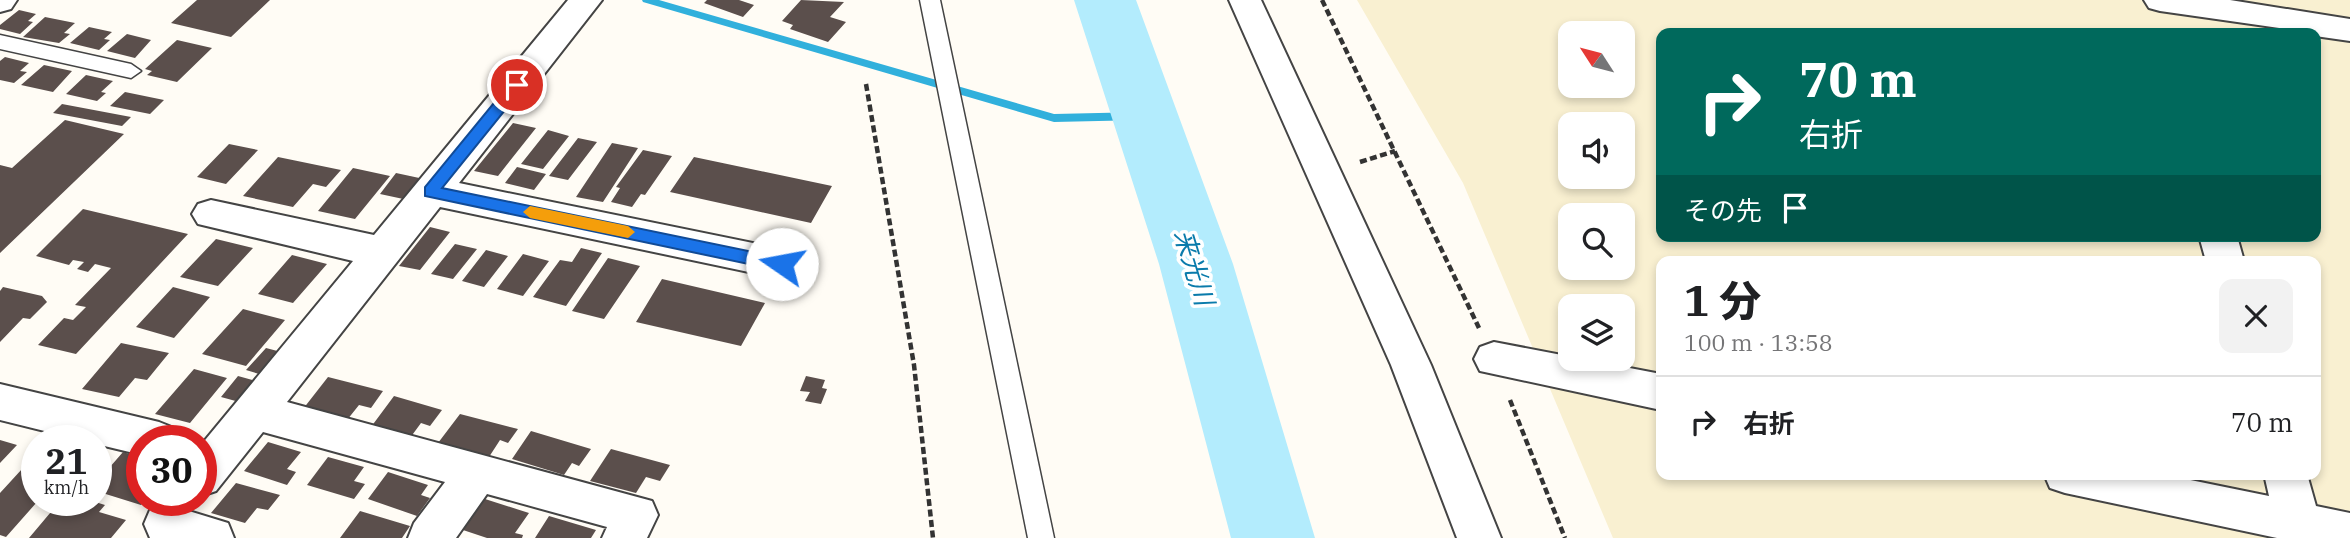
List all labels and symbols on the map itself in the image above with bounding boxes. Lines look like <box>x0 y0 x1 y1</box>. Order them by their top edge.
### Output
north arrow <box>1558 21 1634 98</box>
pin <box>487 55 547 115</box>
water label: 来光川 <box>1167 225 1224 312</box>
position arrow <box>745 227 819 301</box>
speed limit sign: 30 <box>126 425 217 516</box>

